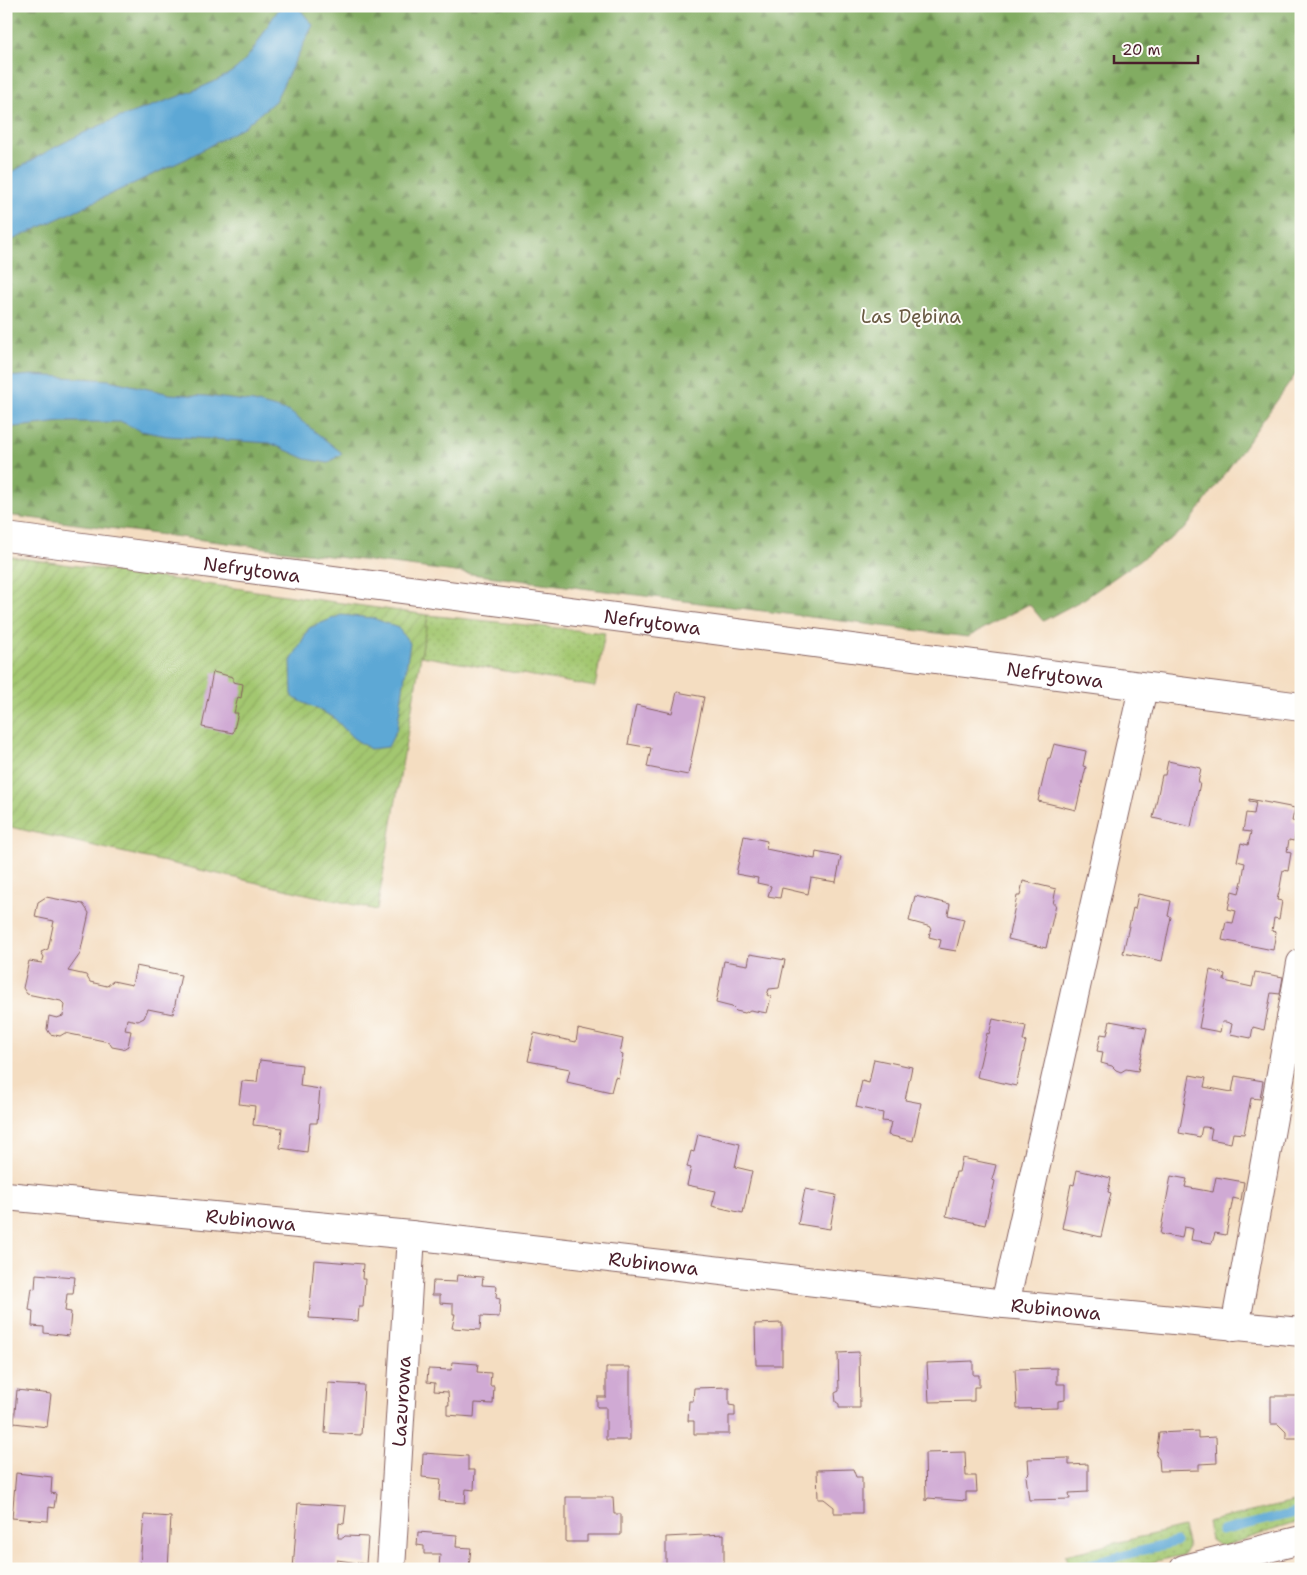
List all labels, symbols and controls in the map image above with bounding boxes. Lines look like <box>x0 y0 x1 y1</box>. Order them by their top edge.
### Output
scale bar <box>1114 32 1198 64</box>
text: 20 m <box>1122 40 1161 60</box>
park label: Las Dębina <box>861 304 961 329</box>
street label: Nefrytowa <box>202 551 302 589</box>
street label: Nefrytowa <box>602 604 703 641</box>
street label: Nefrytowa <box>1005 656 1105 694</box>
street label: Rubinowa <box>205 1203 297 1237</box>
street label: Rubinowa <box>607 1246 700 1281</box>
street label: Rubinowa <box>1010 1293 1102 1326</box>
street label: Lazurowa <box>386 1355 417 1448</box>

